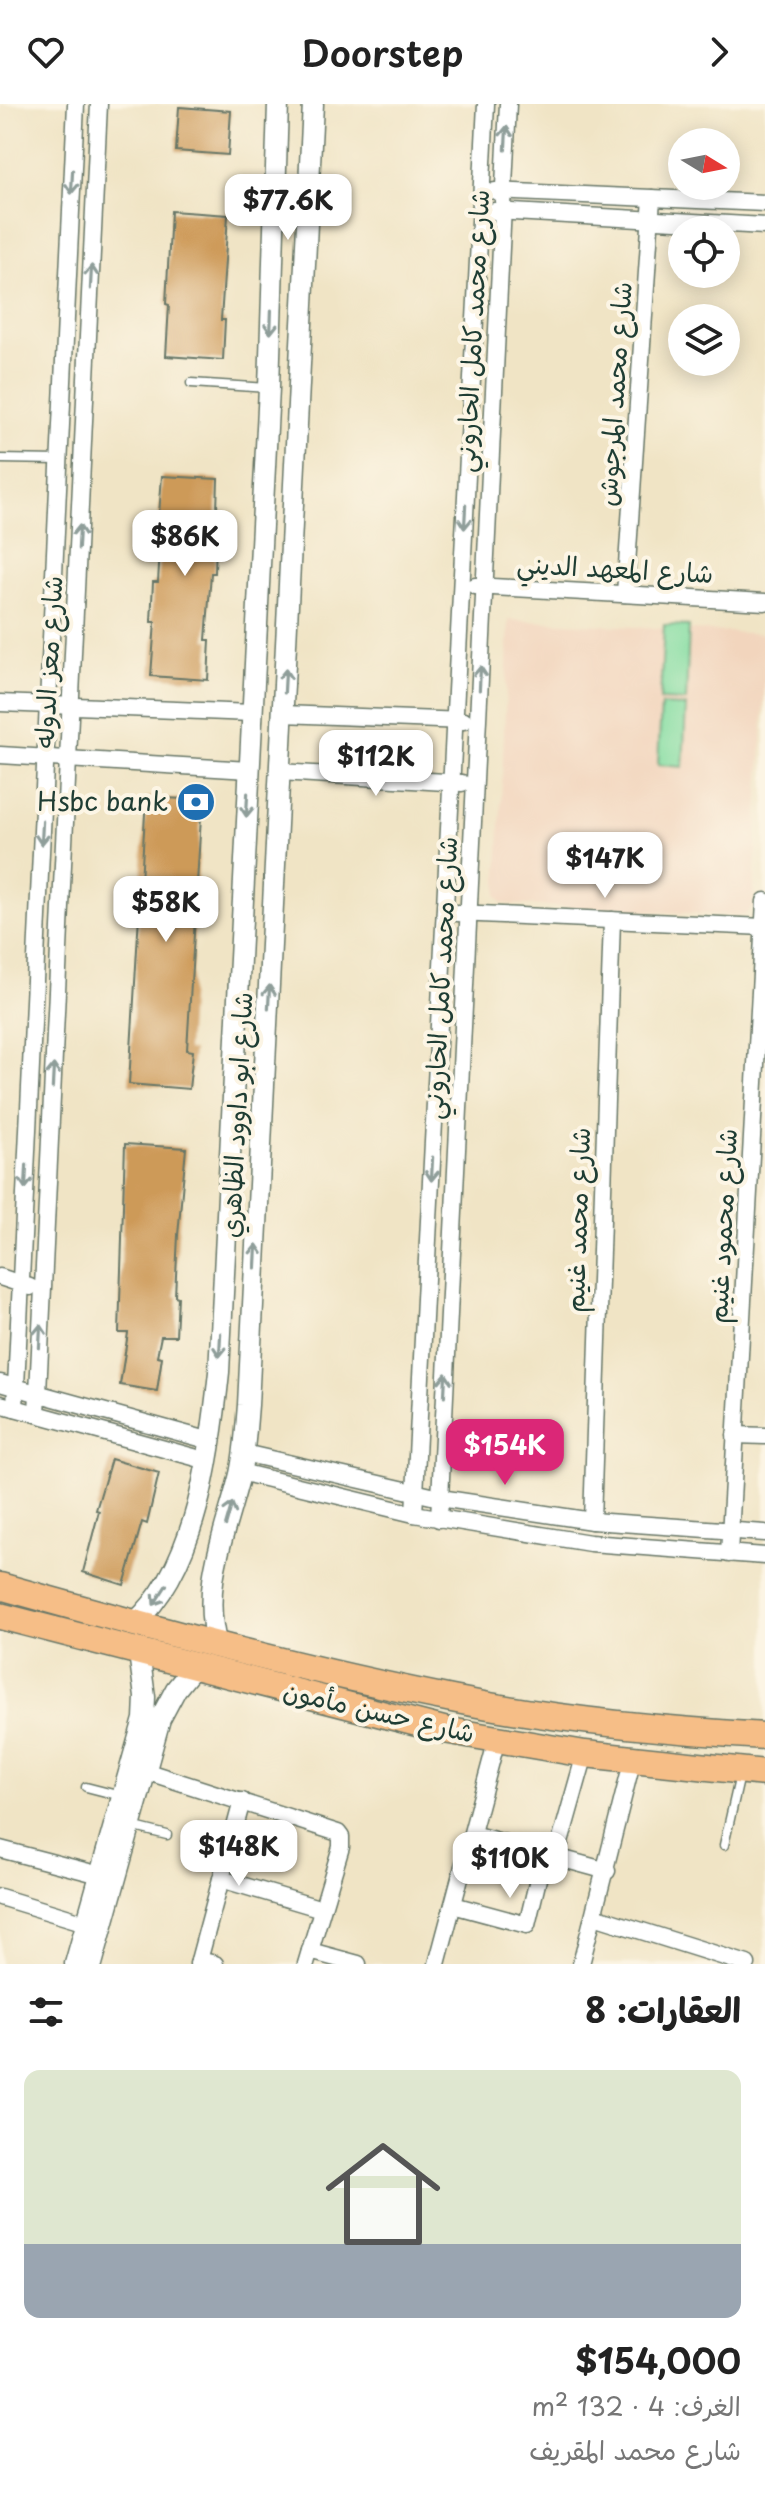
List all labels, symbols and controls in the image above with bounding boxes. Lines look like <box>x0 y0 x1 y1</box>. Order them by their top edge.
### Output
text: Doorstep <box>301 25 464 79</box>
icon: heart <box>24 30 68 74</box>
icon: forward <box>697 30 741 74</box>
one-way arrow <box>499 125 514 152</box>
north arrow <box>668 128 740 200</box>
map controls <box>668 128 740 376</box>
one-way arrow <box>64 168 79 195</box>
pin: $77.6K <box>223 174 353 242</box>
text: $77.6K <box>243 180 333 219</box>
street label: شارع محمد كامل الحاروني <box>445 188 503 474</box>
button: locate <box>668 216 740 288</box>
one-way arrow <box>84 264 99 291</box>
street label: شارع محمد المرجوش <box>586 280 641 508</box>
button: layers <box>668 304 740 376</box>
one-way arrow <box>264 308 279 335</box>
one-way arrow <box>457 503 472 530</box>
pin: $86K <box>138 510 232 578</box>
text: $86K <box>150 516 220 555</box>
one-way arrow <box>71 524 86 551</box>
street label: شارع المعهد الديني <box>515 543 714 597</box>
street label: شارع معز الدوله <box>24 575 71 749</box>
one-way arrow <box>472 665 487 692</box>
one-way arrow <box>277 668 292 695</box>
pin: $112K <box>320 730 432 798</box>
text: $112K <box>337 736 415 775</box>
place label: Hsbc bank <box>37 781 168 820</box>
bank icon: Hsbc bank <box>175 781 217 823</box>
one-way arrow <box>240 791 255 818</box>
one-way arrow <box>34 819 49 846</box>
pin: $147K <box>549 832 661 900</box>
street label: شارع محمد كامل الحاروني <box>413 835 471 1121</box>
text: $147K <box>566 838 645 877</box>
pin: $58K <box>119 876 213 944</box>
text: $58K <box>131 882 201 921</box>
one-way arrow <box>262 984 277 1011</box>
street label: شارع ابو داوود الظاهري <box>210 991 262 1239</box>
one-way arrow <box>45 1063 60 1090</box>
street label: شارع محمد غنيم <box>554 1127 601 1313</box>
street label: شارع محمود غنيم <box>697 1127 748 1325</box>
one-way arrow <box>424 1155 439 1182</box>
one-way arrow <box>18 1163 33 1190</box>
one-way arrow <box>249 1243 264 1270</box>
one-way arrow <box>33 1323 48 1350</box>
one-way arrow <box>212 1331 227 1358</box>
one-way arrow <box>438 1372 453 1399</box>
pin: $154K <box>449 1419 561 1487</box>
text: $154K <box>464 1425 546 1464</box>
one-way arrow <box>222 1502 237 1528</box>
one-way arrow <box>152 1583 168 1605</box>
street label: شارع حسن مأمون <box>280 1670 479 1752</box>
pin: $148K <box>183 1820 295 1888</box>
text: $148K <box>198 1826 280 1865</box>
pin: $110K <box>454 1832 566 1900</box>
text: $110K <box>471 1838 549 1877</box>
text: العقارات: 8 <box>585 1983 741 2035</box>
icon: filters <box>24 1990 68 2034</box>
icon: home <box>311 2122 455 2266</box>
text: $154,000 <box>575 2334 741 2386</box>
text: الغرف: 4 · 132 m² <box>532 2386 741 2425</box>
text: شارع محمد المقريف <box>529 2430 741 2469</box>

